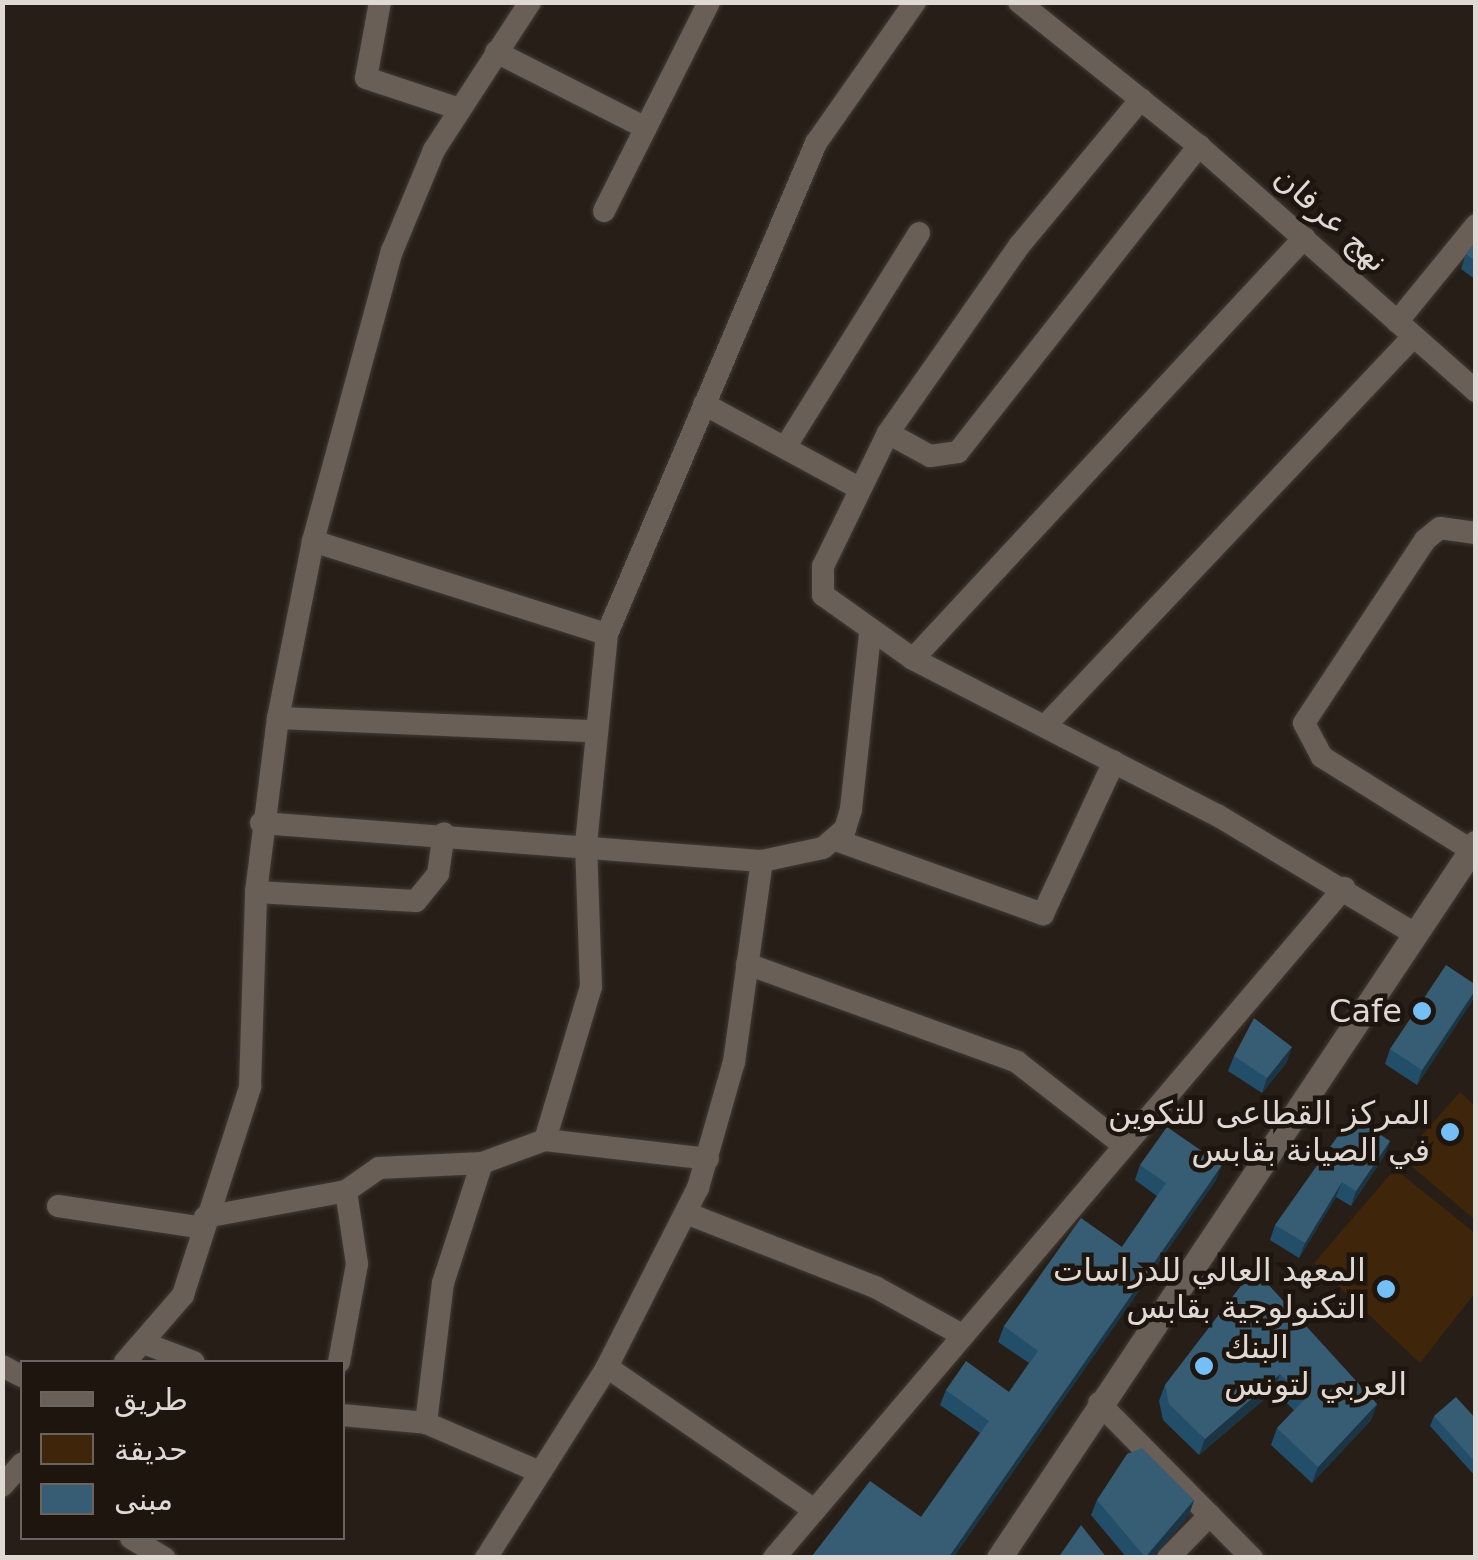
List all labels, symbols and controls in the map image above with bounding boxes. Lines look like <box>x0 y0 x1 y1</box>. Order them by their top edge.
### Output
street label: نهج عرفان <box>1266 158 1396 280</box>
place label: Cafe <box>1329 992 1402 1030</box>
marker: Cafe <box>1411 1000 1433 1022</box>
place label: المركز القطاعى للتكوين في الصيانة بقابس <box>1108 1095 1430 1170</box>
marker: المركز القطاعى للتكوين في الصيانة بقابس <box>1439 1121 1461 1143</box>
place label: المعهد العالي للدراسات التكنولوجية بقابس <box>1053 1252 1366 1327</box>
marker: المعهد العالي للدراسات التكنولوجية بقابس <box>1375 1278 1397 1300</box>
place label: البنك العربي لتونس <box>1224 1329 1407 1404</box>
marker: البنك العربي لتونس <box>1193 1355 1215 1377</box>
legend <box>20 1360 345 1540</box>
text: طريق <box>114 1382 188 1417</box>
text: حديقة <box>114 1432 188 1467</box>
text: مبنى <box>114 1482 173 1517</box>

